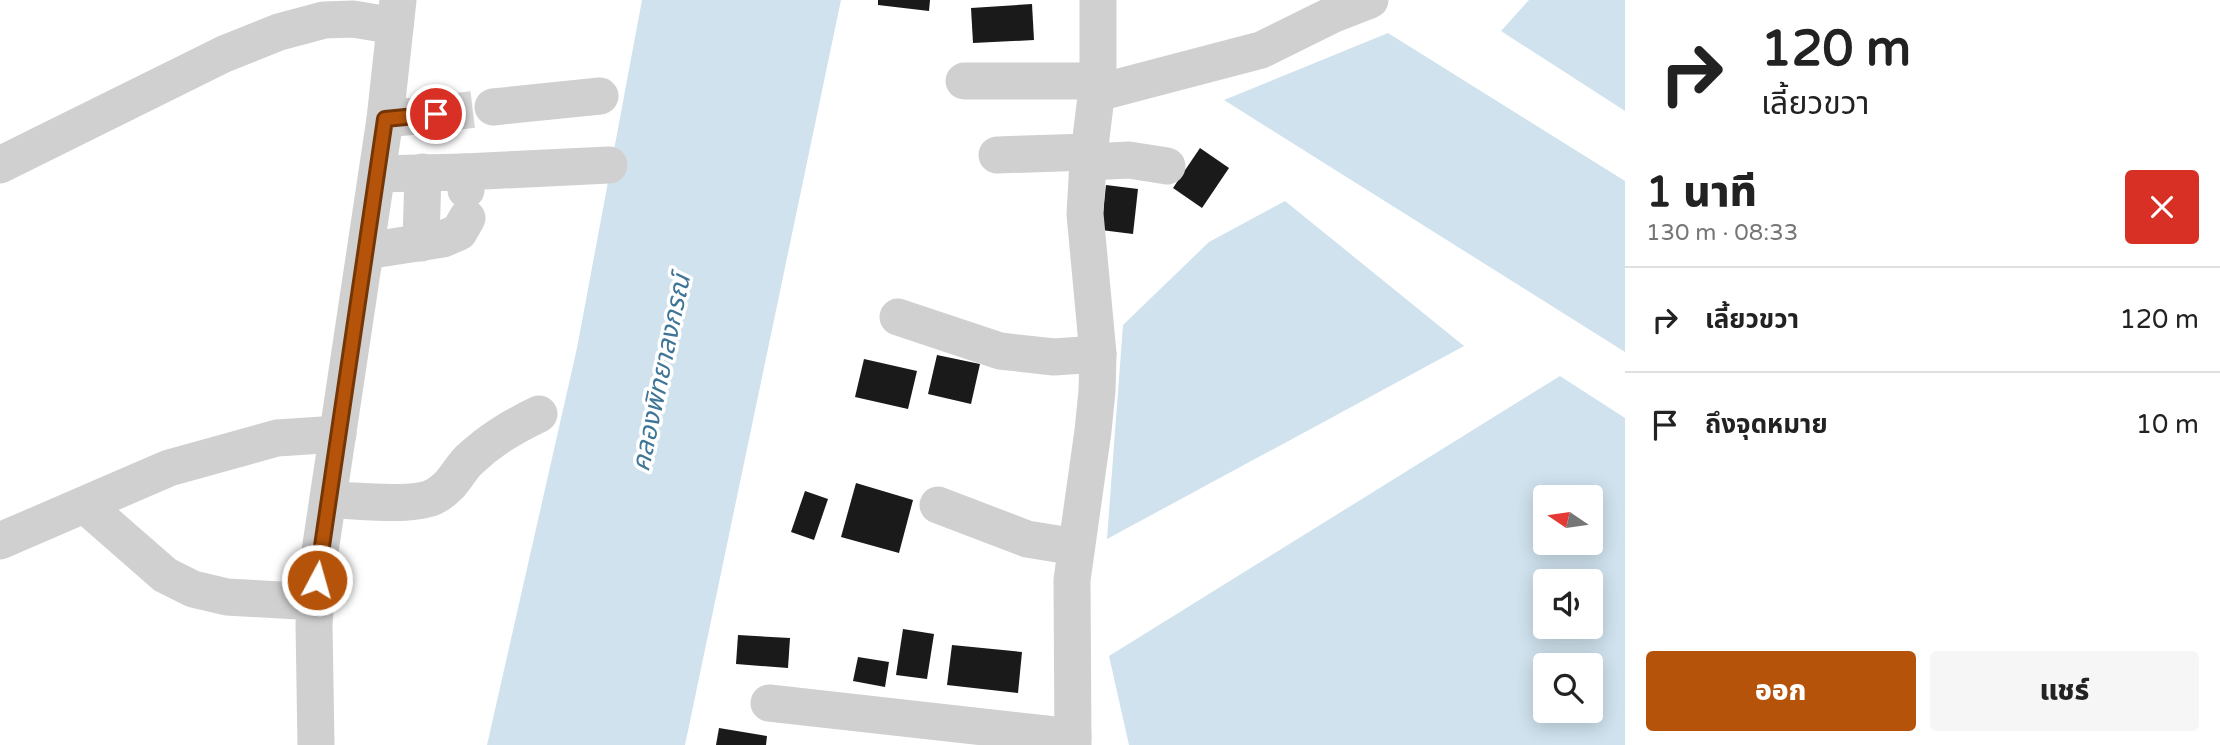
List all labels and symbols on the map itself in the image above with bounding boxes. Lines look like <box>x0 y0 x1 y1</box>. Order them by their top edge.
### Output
pin <box>406 84 466 144</box>
water label: คลองพิทยาลงกรณ์ <box>625 267 698 474</box>
north arrow <box>1533 485 1603 555</box>
position arrow <box>280 543 354 617</box>

